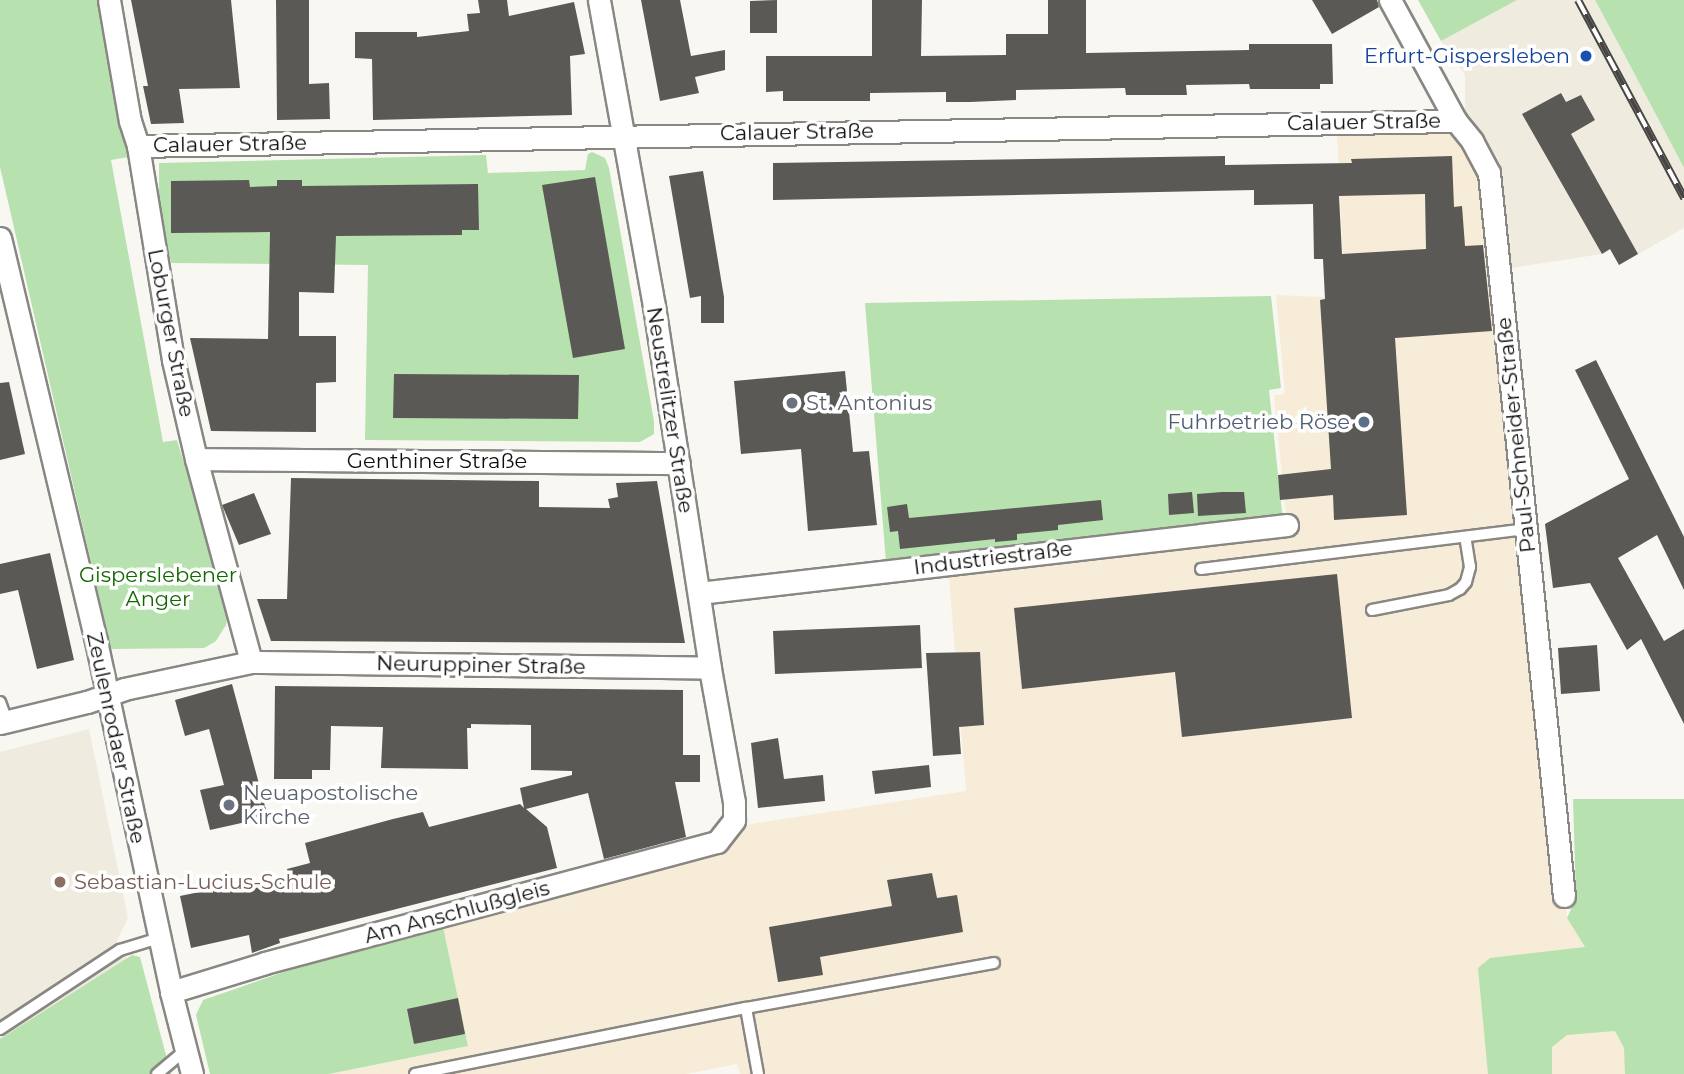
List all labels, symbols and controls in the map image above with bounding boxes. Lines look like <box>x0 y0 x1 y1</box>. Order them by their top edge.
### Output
place label: Erfurt-Gispersleben <box>1364 43 1570 69</box>
marker: Erfurt-Gispersleben <box>1576 46 1596 66</box>
street label: Calauer Straße <box>1287 108 1441 136</box>
street label: Calauer Straße <box>720 118 874 146</box>
street label: Calauer Straße <box>153 130 307 158</box>
street label: Loburger Straße <box>142 247 200 419</box>
street label: Neustrelitzer Straße <box>641 305 699 515</box>
street label: Paul-Schneider-Straße <box>1491 316 1541 554</box>
place label: St. Antonius <box>806 390 932 416</box>
marker: St. Antonius <box>784 395 800 411</box>
place label: Fuhrbetrieb Röse <box>1167 409 1350 435</box>
marker: Fuhrbetrieb Röse <box>1356 414 1372 430</box>
street label: Genthiner Straße <box>347 448 527 474</box>
street label: Industriestraße <box>912 536 1074 580</box>
park label: Gisperslebener Anger <box>79 562 237 612</box>
street label: Zeulenrodaer Straße <box>81 630 151 846</box>
street label: Neuruppiner Straße <box>376 651 586 679</box>
place label: Neuapostolische Kirche <box>243 780 418 830</box>
marker: Neuapostolische Kirche <box>221 797 237 813</box>
place label: Sebastian-Lucius-Schule <box>74 869 332 895</box>
marker: Sebastian-Lucius-Schule <box>52 874 68 890</box>
street label: Am Anschlußgleis <box>362 875 552 949</box>

